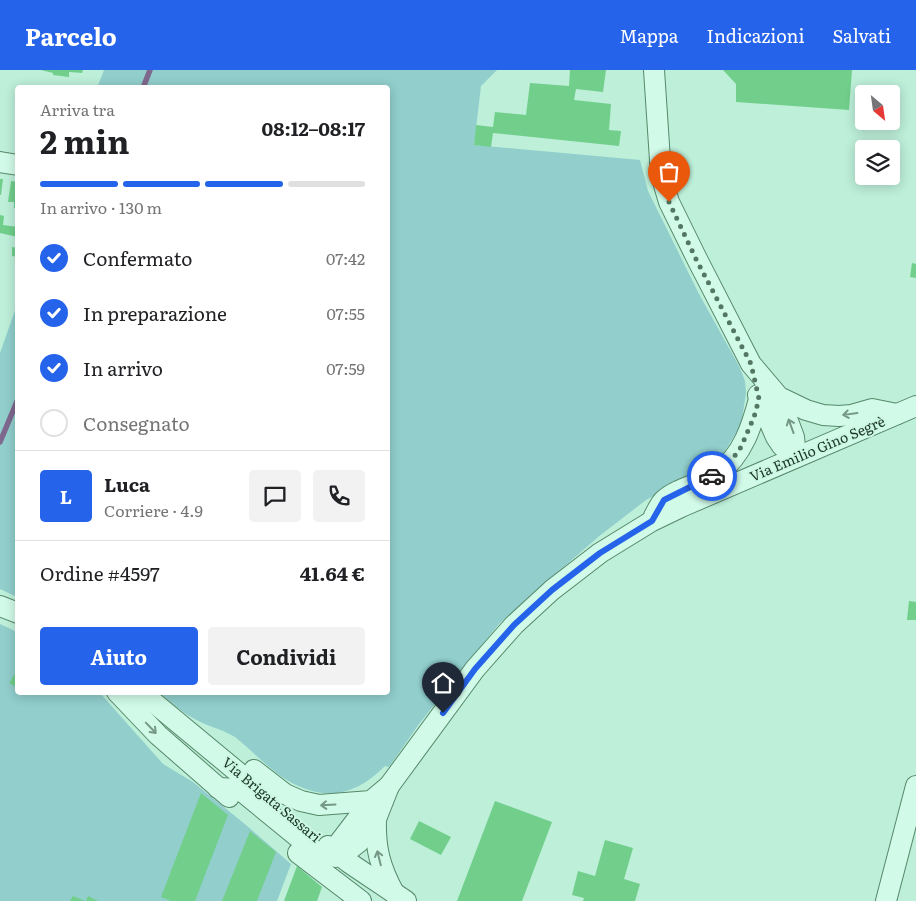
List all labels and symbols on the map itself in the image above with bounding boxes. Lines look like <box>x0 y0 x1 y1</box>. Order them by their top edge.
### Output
north arrow <box>855 85 900 130</box>
pin <box>648 151 690 202</box>
street label: Via Emilio Gino Segrè <box>746 410 888 486</box>
one-way arrow <box>842 410 858 420</box>
one-way arrow <box>785 419 794 434</box>
courier <box>687 451 737 501</box>
pin <box>422 662 464 713</box>
one-way arrow <box>145 721 157 734</box>
street label: Via Brigata Sassari <box>218 752 326 847</box>
one-way arrow <box>320 800 336 809</box>
one-way arrow <box>374 851 383 867</box>

